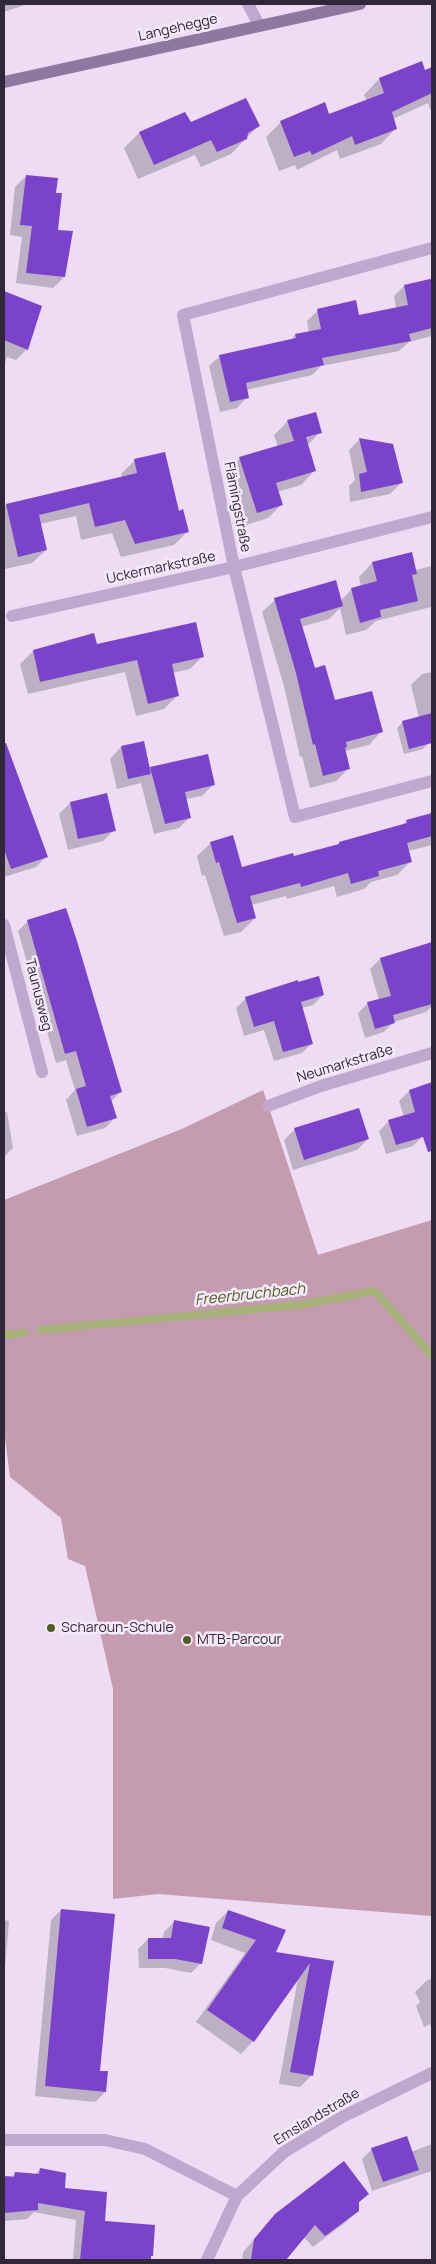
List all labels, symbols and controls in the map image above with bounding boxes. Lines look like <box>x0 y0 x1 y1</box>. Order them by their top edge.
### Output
street label: Langehegge <box>137 11 219 45</box>
street label: Flämingstraße <box>220 460 254 554</box>
street label: Uckermarkstraße <box>105 548 217 588</box>
street label: Taunusweg <box>21 957 55 1033</box>
street label: Neumarkstraße <box>295 1041 395 1087</box>
water label: Freerbruchbach <box>194 1280 306 1310</box>
place label: Scharoun-Schule <box>61 1620 174 1636</box>
marker: Scharoun-Schule <box>45 1622 57 1634</box>
place label: MTB-Parcour <box>197 1632 282 1648</box>
marker: MTB-Parcour <box>181 1634 193 1646</box>
street label: Emslandstraße <box>271 2085 363 2149</box>

